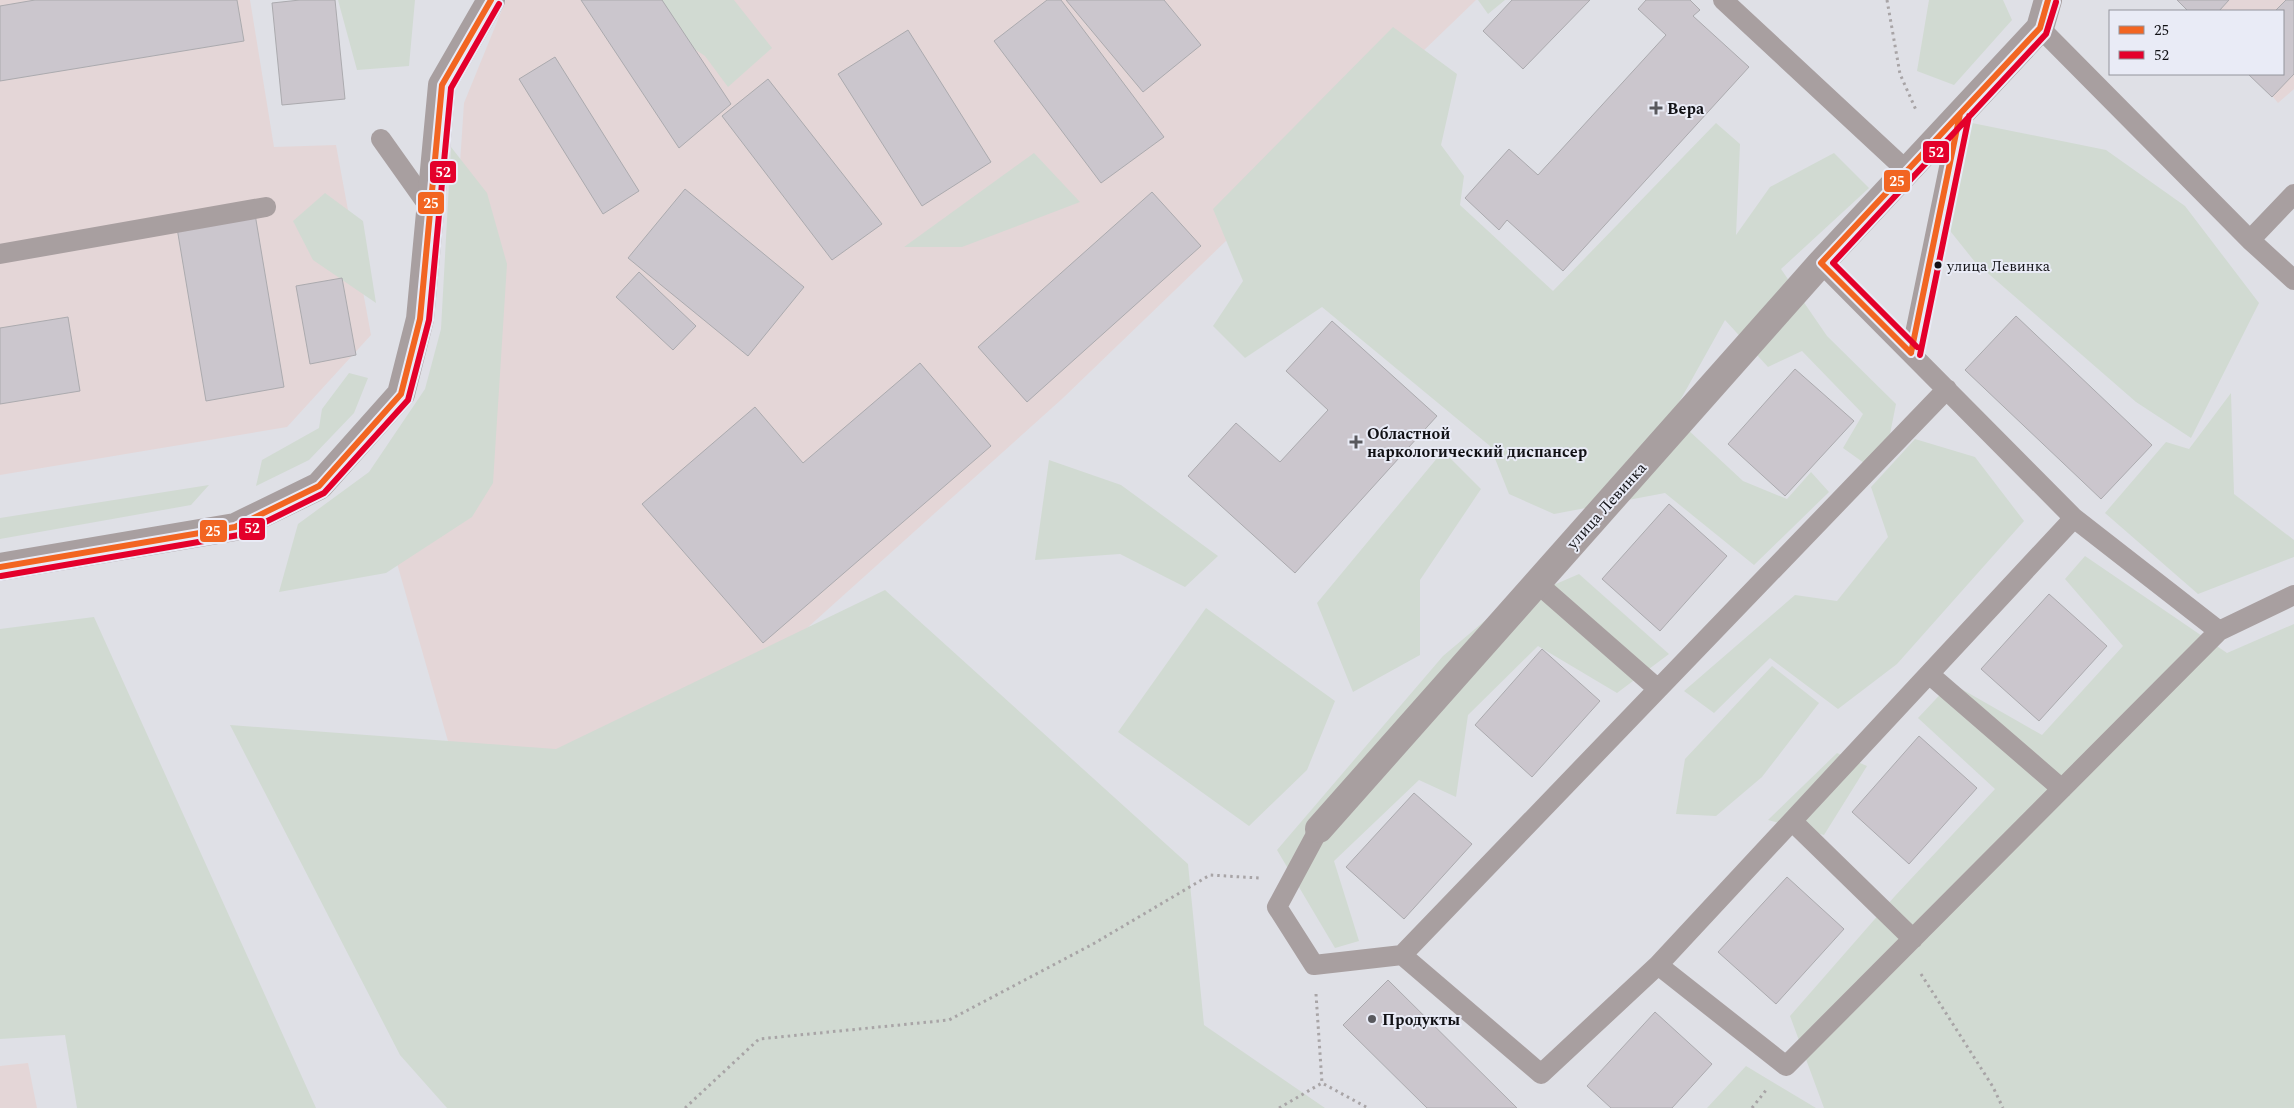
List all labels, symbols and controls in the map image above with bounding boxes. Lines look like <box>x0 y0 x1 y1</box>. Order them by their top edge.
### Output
legend <box>2109 10 2284 75</box>
text: 25 <box>2154 19 2169 42</box>
text: 52 <box>2154 44 2169 67</box>
place label: Вера <box>1667 97 1705 121</box>
marker: Вера <box>1649 101 1663 115</box>
line badge: 52 <box>1922 140 1950 164</box>
text: 52 <box>1928 142 1944 163</box>
line badge: 52 <box>429 160 457 184</box>
text: 52 <box>435 162 451 183</box>
line badge: 25 <box>1883 169 1911 193</box>
text: 25 <box>1889 171 1905 192</box>
line badge: 25 <box>417 191 445 215</box>
text: 25 <box>423 193 439 214</box>
place label: улица Левинка <box>1946 255 2051 278</box>
marker: улица Левинка <box>1933 260 1943 270</box>
place label: Областной наркологический диспансер <box>1367 422 1587 464</box>
marker: Областной наркологический диспансер <box>1349 435 1363 449</box>
street label: улица Левинка <box>1560 457 1653 555</box>
line badge: 52 <box>238 517 266 541</box>
text: 52 <box>244 518 260 539</box>
line badge: 25 <box>199 519 228 543</box>
text: 25 <box>205 521 221 542</box>
place label: Продукты <box>1382 1008 1460 1032</box>
marker: Продукты <box>1366 1013 1378 1025</box>

